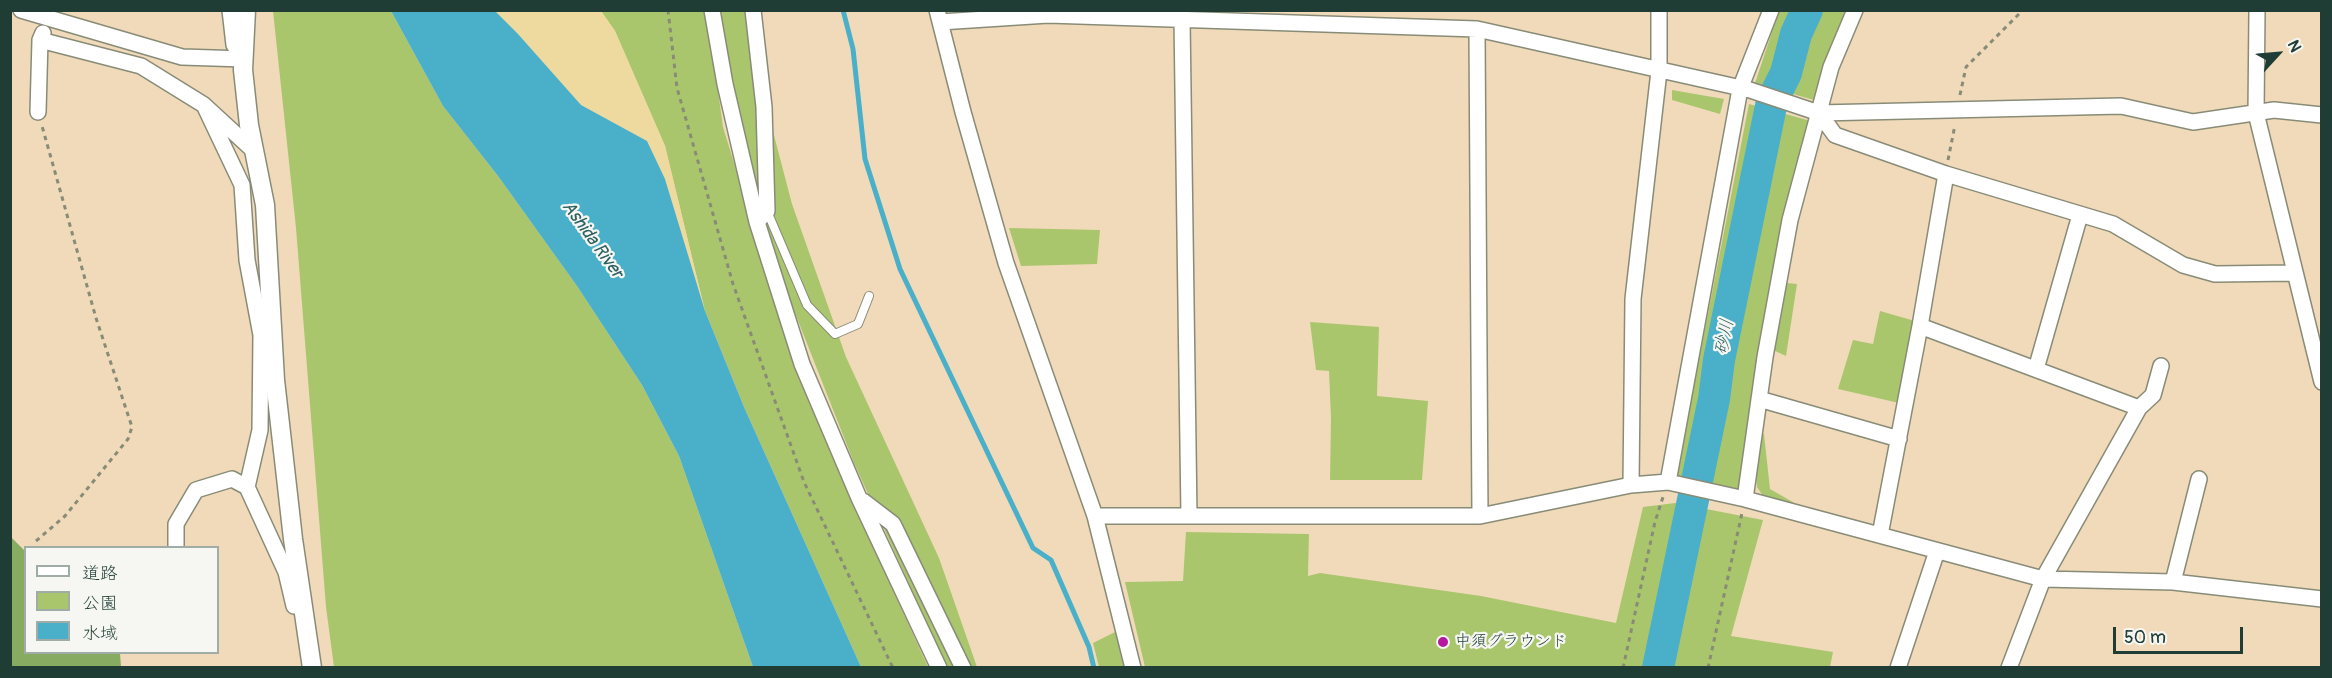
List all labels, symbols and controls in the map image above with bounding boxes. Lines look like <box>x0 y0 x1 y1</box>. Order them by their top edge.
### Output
north arrow <box>2248 24 2308 84</box>
text: N <box>2283 37 2306 55</box>
water label: Ashida River <box>557 197 627 283</box>
water label: 砂川 <box>1711 317 1739 357</box>
legend <box>24 546 219 654</box>
text: 道路 <box>82 562 118 585</box>
text: 公園 <box>82 592 118 615</box>
scale bar <box>2116 615 2246 653</box>
text: 水域 <box>82 622 118 645</box>
text: 50 m <box>2124 626 2166 649</box>
place label: 中須グラウンド <box>1455 632 1567 652</box>
marker: 中須グラウンド <box>1436 635 1450 649</box>

